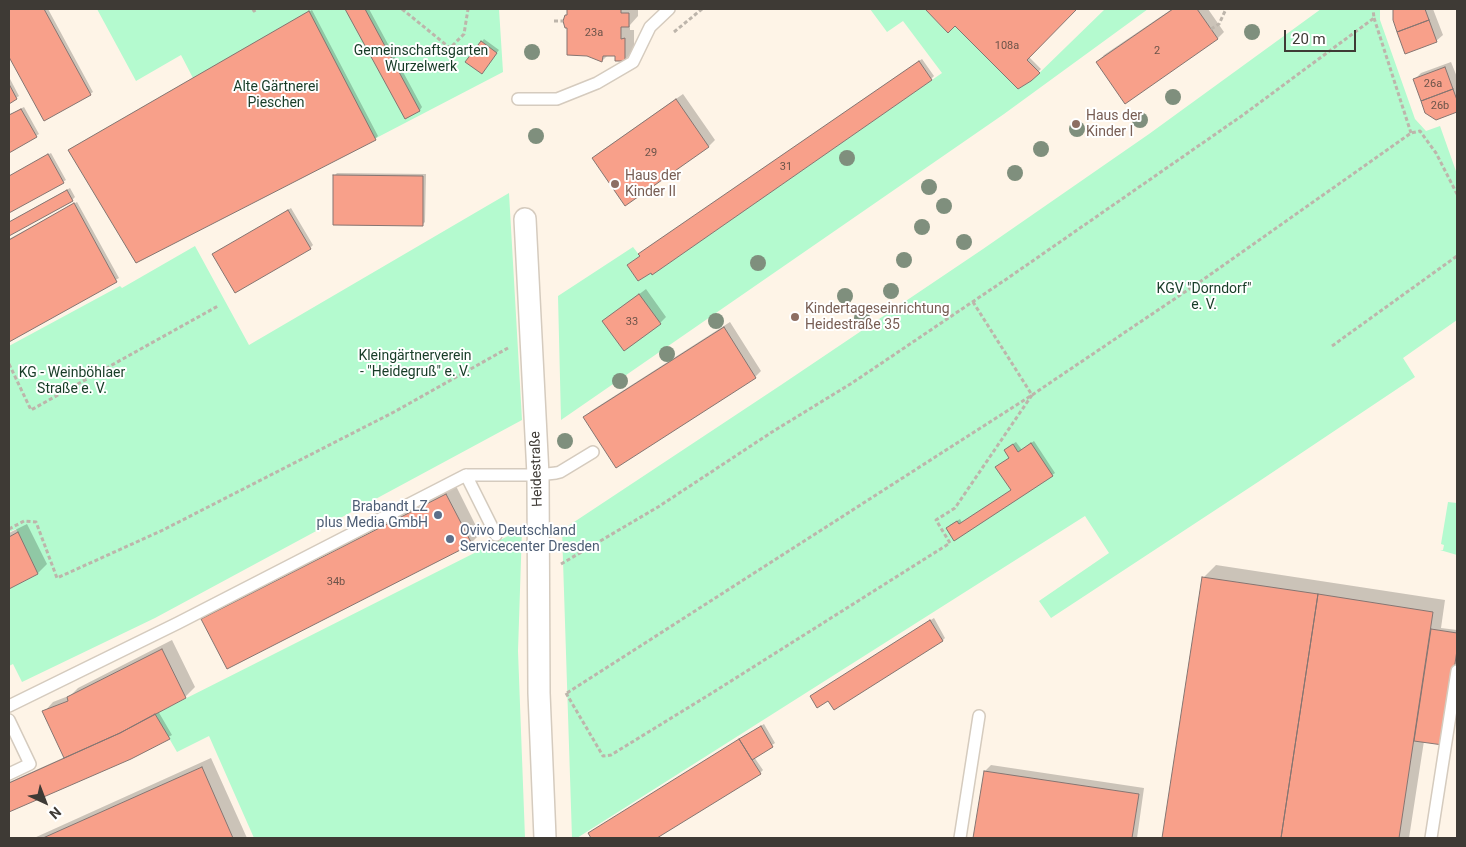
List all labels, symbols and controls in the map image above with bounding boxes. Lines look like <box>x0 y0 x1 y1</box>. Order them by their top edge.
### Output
scale bar <box>1286 20 1358 52</box>
house number: 23a <box>585 26 603 40</box>
text: 20 m <box>1292 30 1326 48</box>
house number: 108a <box>995 39 1019 53</box>
park label: Gemeinschaftsgarten Wurzelwerk <box>354 43 488 75</box>
house number: 2 <box>1154 44 1160 58</box>
house number: 26a <box>1424 77 1442 91</box>
park label: Alte Gärtnerei Pieschen <box>233 79 319 111</box>
house number: 26b <box>1431 99 1449 113</box>
place label: Haus der Kinder I <box>1086 108 1142 140</box>
marker: Haus der Kinder I <box>1070 118 1082 130</box>
house number: 29 <box>645 146 657 160</box>
house number: 31 <box>780 160 792 174</box>
place label: Haus der Kinder II <box>625 168 681 200</box>
marker: Haus der Kinder II <box>609 178 621 190</box>
park label: KGV "Dorndorf" e. V. <box>1157 281 1251 314</box>
place label: Kindertageseinrichtung Heidestraße 35 <box>805 301 950 334</box>
marker: Kindertageseinrichtung Heidestraße 35 <box>789 311 801 323</box>
house number: 33 <box>626 315 638 329</box>
park label: Kleingärtnerverein - "Heidegruß" e. V. <box>358 348 472 381</box>
park label: KG - Weinböhlaer Straße e. V. <box>19 365 125 398</box>
street label: Heidestraße <box>527 431 547 507</box>
place label: Brabandt LZ plus Media GmbH <box>317 499 428 532</box>
marker: Brabandt LZ plus Media GmbH <box>432 509 444 521</box>
place label: Ovivo Deutschland Servicecenter Dresden <box>460 523 600 556</box>
marker: Ovivo Deutschland Servicecenter Dresden <box>444 533 456 545</box>
house number: 34b <box>327 575 345 589</box>
north arrow <box>20 777 70 827</box>
text: N <box>46 804 64 822</box>

